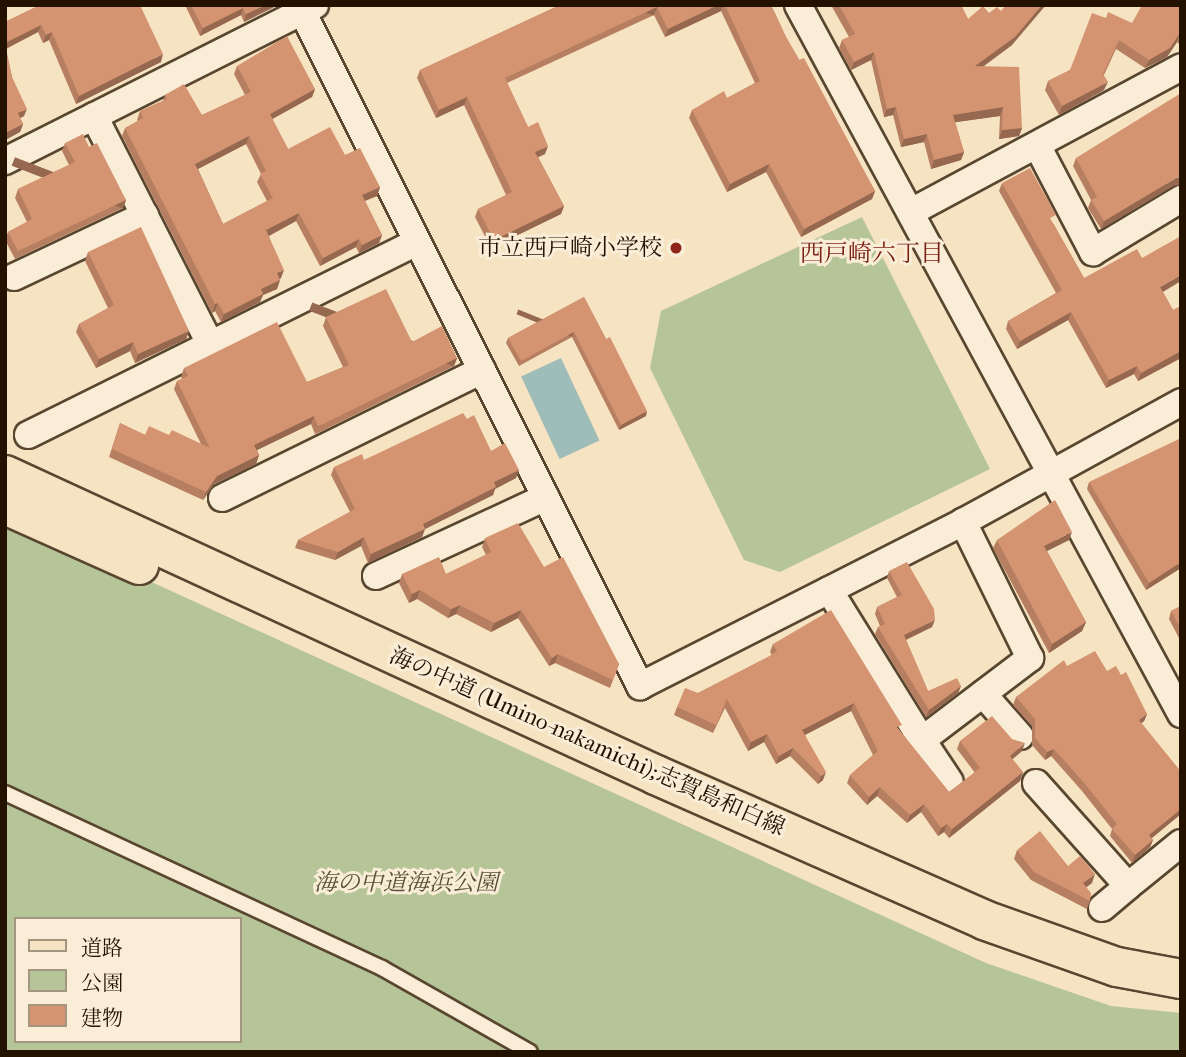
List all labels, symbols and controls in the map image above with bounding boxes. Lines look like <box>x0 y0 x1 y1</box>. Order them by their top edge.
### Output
place label: 市立西戸崎小学校 <box>478 234 662 262</box>
marker: 市立西戸崎小学校 <box>668 240 684 256</box>
district label: 西戸崎六丁目 <box>800 240 944 268</box>
street label: 海の中道 (Umino-nakamichi);志賀島和白線 <box>385 642 789 842</box>
park label: 海の中道海浜公園 <box>314 869 498 897</box>
legend <box>14 917 242 1043</box>
text: 道路 <box>81 936 123 960</box>
text: 公園 <box>81 971 123 995</box>
text: 建物 <box>81 1006 123 1030</box>

